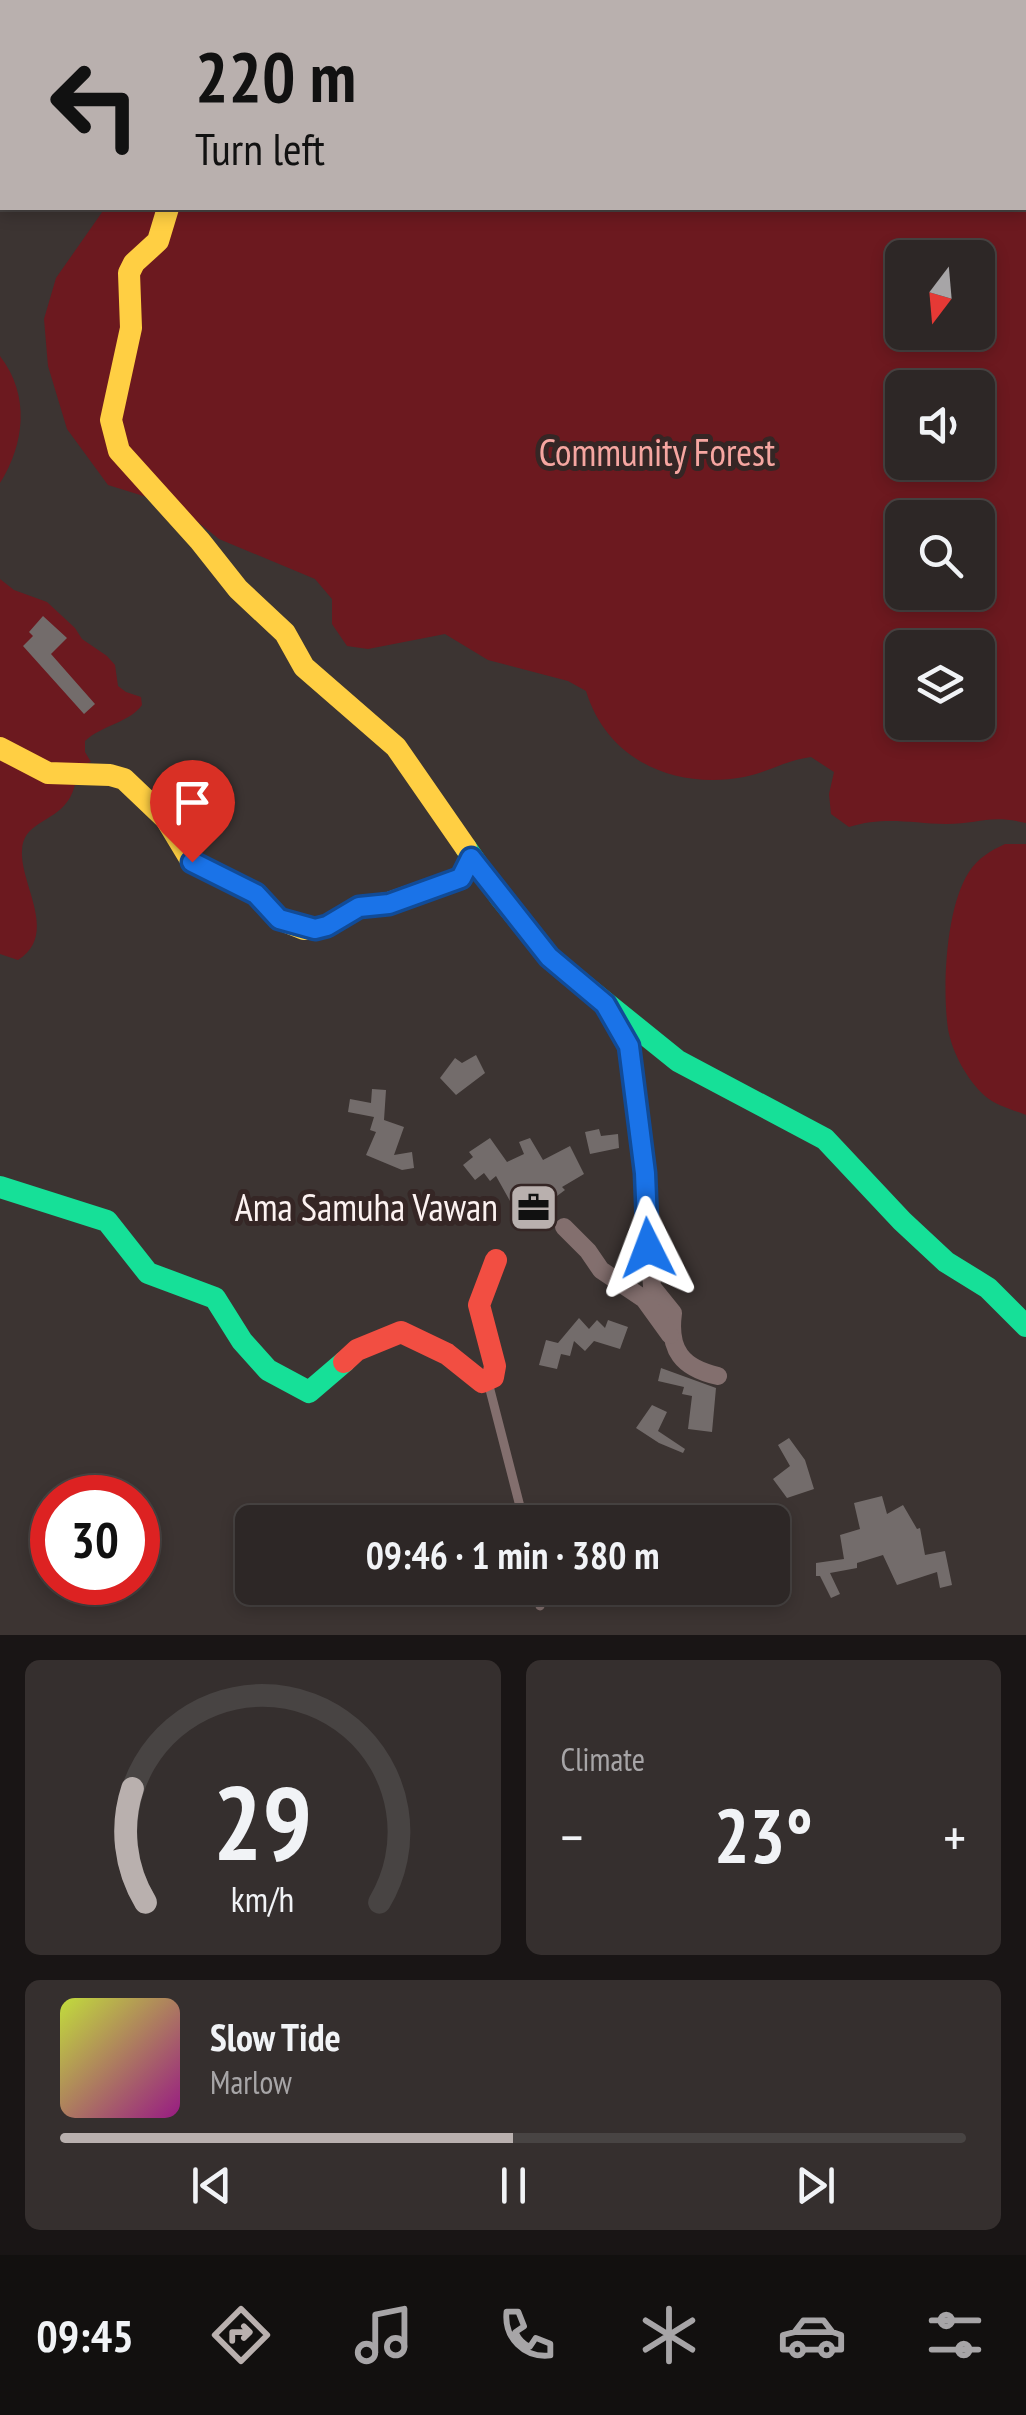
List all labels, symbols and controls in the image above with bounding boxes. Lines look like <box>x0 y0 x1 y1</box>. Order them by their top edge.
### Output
text: 220 m <box>195 31 356 121</box>
icon: left <box>30 40 160 170</box>
text: Turn left <box>195 119 325 177</box>
north arrow <box>885 240 995 350</box>
map controls <box>885 240 995 740</box>
button: sound <box>885 370 995 480</box>
park label: Community Forest <box>539 427 776 476</box>
button: search <box>885 500 995 610</box>
button: layers <box>885 630 995 740</box>
pin <box>150 760 235 863</box>
icon: arrive <box>165 775 220 830</box>
place label: Ama Samuha Vawan <box>235 1182 498 1231</box>
office icon: Ama Samuha Vawan <box>507 1182 559 1234</box>
position arrow <box>596 1196 700 1300</box>
speed limit sign: 30 <box>30 1475 160 1605</box>
text: 09:46 · 1 min · 380 m <box>366 1530 659 1579</box>
text: Climate <box>561 1738 645 1780</box>
text: 29 <box>213 1754 312 1889</box>
text: 23° <box>714 1787 813 1884</box>
text: − <box>561 1801 583 1872</box>
text: + <box>943 1801 966 1872</box>
text: km/h <box>231 1876 294 1922</box>
text: Slow Tide <box>210 2012 341 2061</box>
text: Marlow <box>210 2061 292 2103</box>
icon: previous <box>184 2158 239 2213</box>
icon: pause <box>486 2158 541 2213</box>
icon: next <box>788 2158 843 2213</box>
icon: directions <box>206 2300 276 2370</box>
icon: music <box>349 2300 419 2370</box>
icon: phone <box>492 2300 562 2370</box>
icon: climate <box>634 2300 704 2370</box>
icon: car <box>777 2300 847 2370</box>
icon: filters <box>920 2300 990 2370</box>
text: 09:45 <box>36 2306 134 2364</box>

